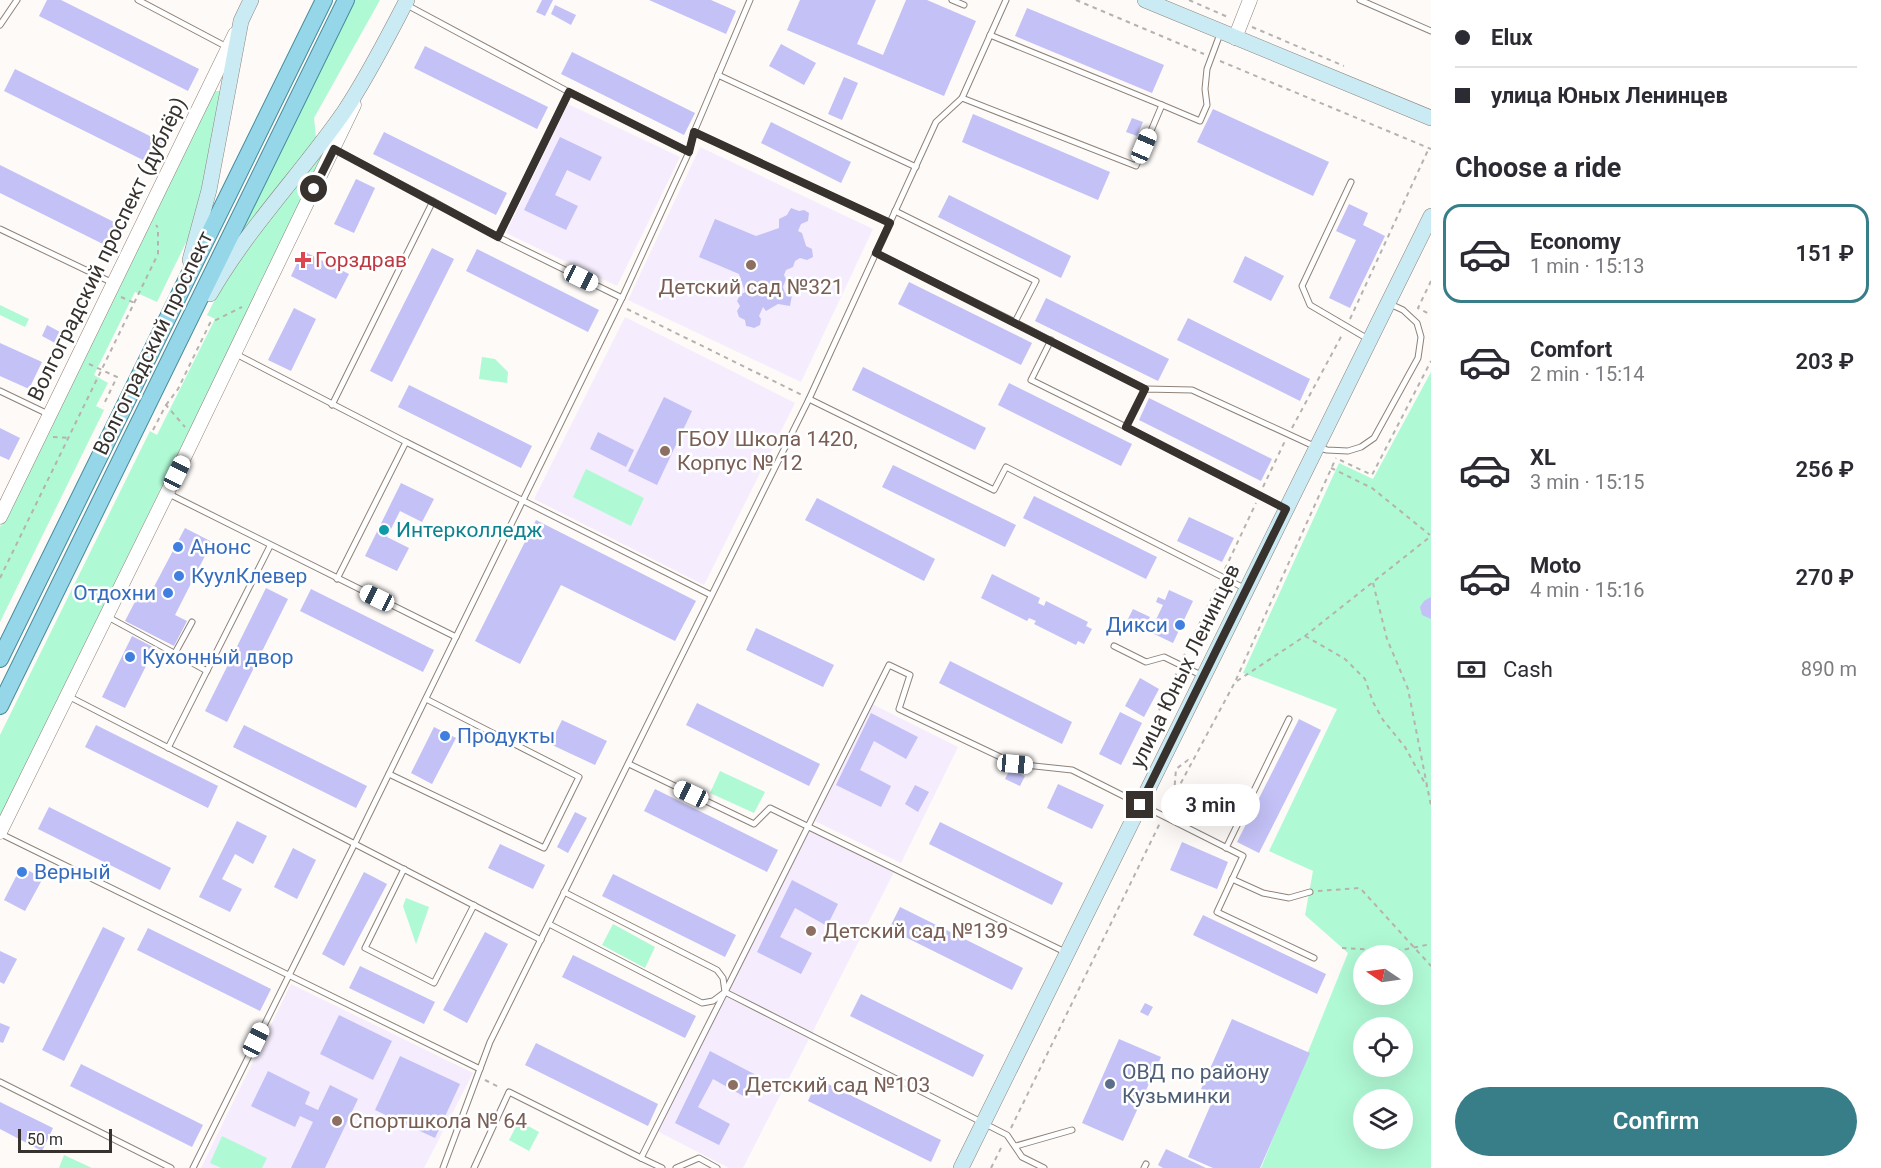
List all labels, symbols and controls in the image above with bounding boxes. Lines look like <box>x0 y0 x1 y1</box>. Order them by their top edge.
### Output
text: Elux <box>1491 25 1533 50</box>
text: улица Юных Ленинцев <box>1491 83 1728 108</box>
street label: Волгоградский проспект (дублёр) <box>22 93 192 405</box>
car <box>1129 126 1159 166</box>
text: Choose a ride <box>1455 152 1621 184</box>
route start <box>300 175 327 202</box>
street label: Волгоградский проспект <box>88 227 218 459</box>
icon: car <box>1458 227 1512 281</box>
text: Economy <box>1530 229 1621 254</box>
text: 151 ₽ <box>1796 241 1854 266</box>
place label: Горздрав <box>315 248 407 272</box>
marker: Горздрав <box>296 253 310 267</box>
text: 1 min · 15:13 <box>1530 254 1645 278</box>
marker: Детский сад №321 <box>744 258 758 272</box>
car <box>561 262 601 294</box>
place label: Детский сад №321 <box>658 275 844 299</box>
icon: car <box>1458 335 1512 389</box>
text: Comfort <box>1530 337 1612 362</box>
text: 203 ₽ <box>1796 349 1854 374</box>
text: 2 min · 15:14 <box>1530 362 1645 386</box>
place label: ГБОУ Школа 1420, Корпус № 12 <box>677 427 858 475</box>
icon: car <box>1458 443 1512 497</box>
marker: ГБОУ Школа 1420, Корпус № 12 <box>658 444 672 458</box>
text: XL <box>1530 445 1556 470</box>
car <box>161 453 193 493</box>
text: 256 ₽ <box>1796 457 1854 482</box>
text: 3 min · 15:15 <box>1530 470 1645 494</box>
place label: Интерколледж <box>396 518 542 542</box>
marker: Интерколледж <box>377 523 391 537</box>
place label: Анонс <box>190 535 251 559</box>
marker: Анонс <box>171 540 185 554</box>
icon: car <box>1458 551 1512 605</box>
text: Moto <box>1530 553 1581 578</box>
street label: улица Юных Ленинцев <box>1125 560 1245 772</box>
place label: КуулКлевер <box>191 564 307 588</box>
text: 270 ₽ <box>1796 565 1854 590</box>
marker: КуулКлевер <box>172 569 186 583</box>
text: 4 min · 15:16 <box>1530 578 1645 602</box>
place label: Отдохни <box>73 581 156 605</box>
car <box>357 582 397 614</box>
marker: Отдохни <box>161 586 175 600</box>
place label: Дикси <box>1106 613 1168 637</box>
marker: Дикси <box>1173 618 1187 632</box>
place label: Кухонный двор <box>142 645 294 669</box>
marker: Кухонный двор <box>123 650 137 664</box>
icon: cash <box>1455 653 1488 686</box>
text: Cash <box>1503 657 1553 682</box>
text: 890 m <box>1801 657 1857 681</box>
place label: Продукты <box>457 724 555 748</box>
marker: Продукты <box>438 729 452 743</box>
car <box>996 753 1034 775</box>
car <box>671 778 711 810</box>
callout: 3 min <box>1161 784 1260 826</box>
route end <box>1126 791 1153 818</box>
text: 3 min <box>1185 793 1236 817</box>
place label: Верный <box>34 860 111 884</box>
marker: Верный <box>15 865 29 879</box>
place label: Детский сад №139 <box>823 919 1008 943</box>
marker: Детский сад №139 <box>804 924 818 938</box>
north arrow <box>1353 945 1413 1005</box>
map controls <box>1353 945 1413 1149</box>
button: locate <box>1353 1017 1413 1077</box>
car <box>240 1020 272 1060</box>
place label: ОВД по району Кузьминки <box>1122 1060 1269 1108</box>
place label: Детский сад №103 <box>745 1073 930 1097</box>
marker: ОВД по району Кузьминки <box>1103 1077 1117 1091</box>
marker: Детский сад №103 <box>726 1078 740 1092</box>
button: Confirm <box>1455 1087 1857 1156</box>
button: layers <box>1353 1089 1413 1149</box>
place label: Спортшкола № 64 <box>349 1109 527 1133</box>
marker: Спортшкола № 64 <box>330 1114 344 1128</box>
scale bar <box>18 1126 112 1154</box>
text: 50 m <box>27 1130 63 1149</box>

